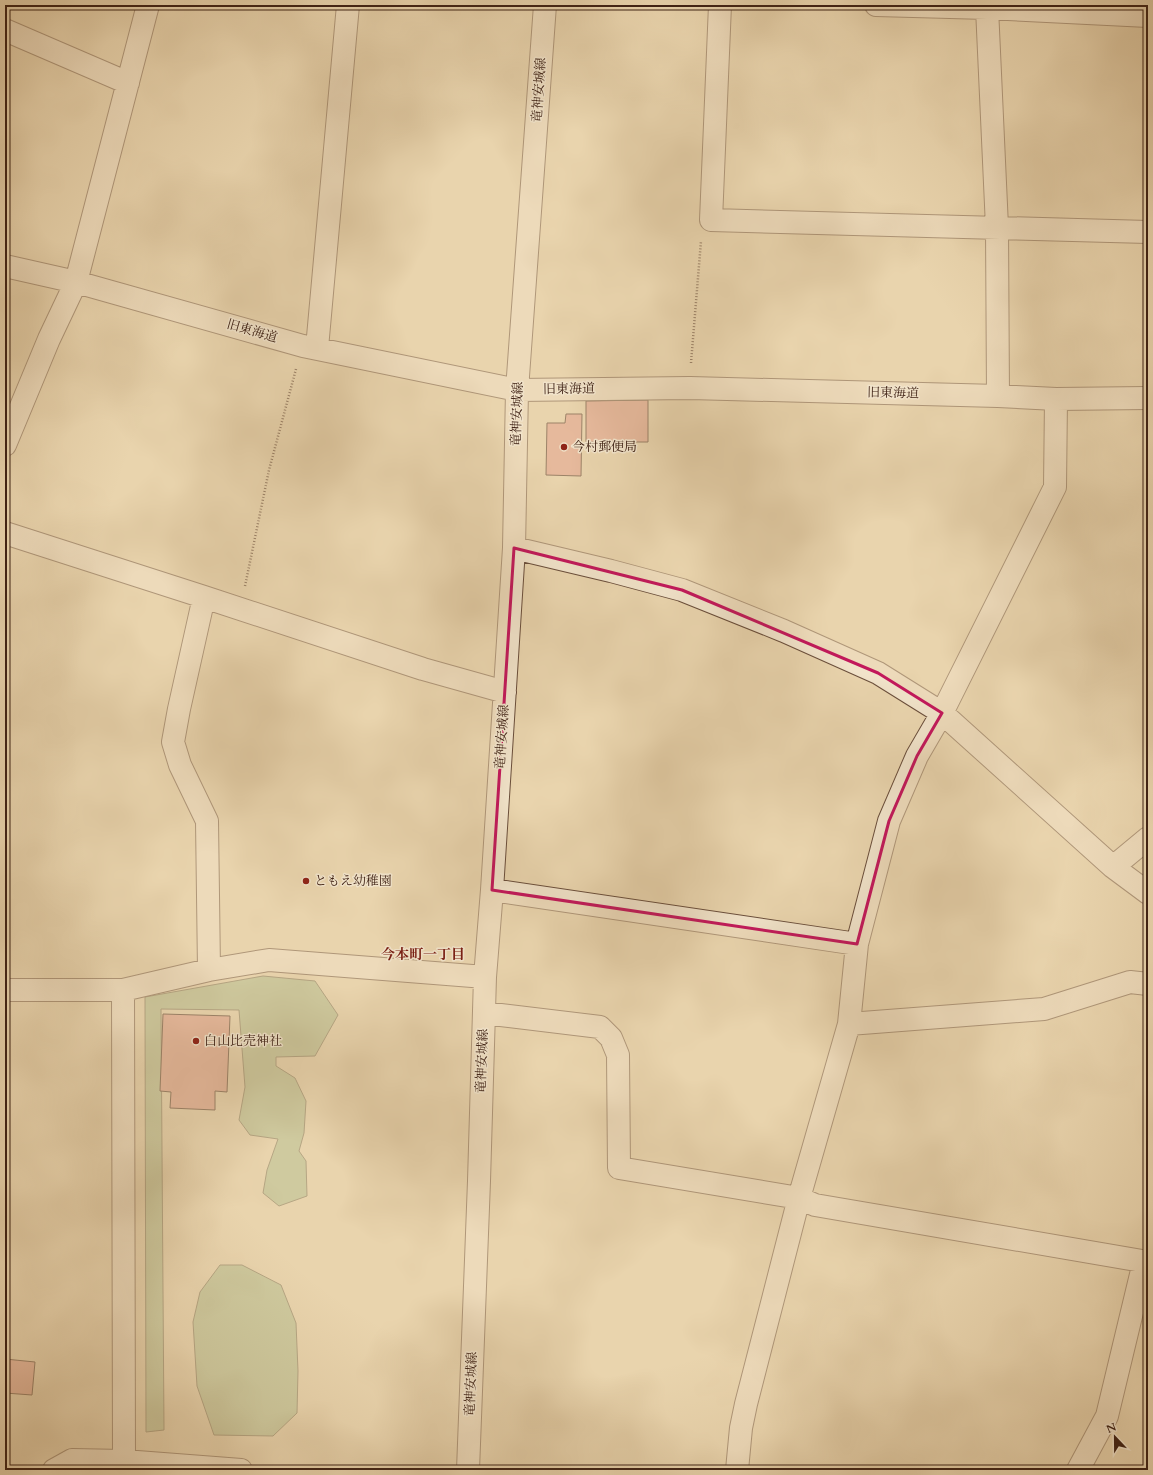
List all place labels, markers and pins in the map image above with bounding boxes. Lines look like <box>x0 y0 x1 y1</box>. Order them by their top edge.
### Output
place label: 今村郵便局 <box>572 438 637 456</box>
marker: 今村郵便局 <box>559 442 569 452</box>
place label: ともえ幼稚園 <box>314 872 392 890</box>
marker: ともえ幼稚園 <box>301 876 311 886</box>
place label: 白山比売神社 <box>204 1032 282 1050</box>
marker: 白山比売神社 <box>191 1036 201 1046</box>

